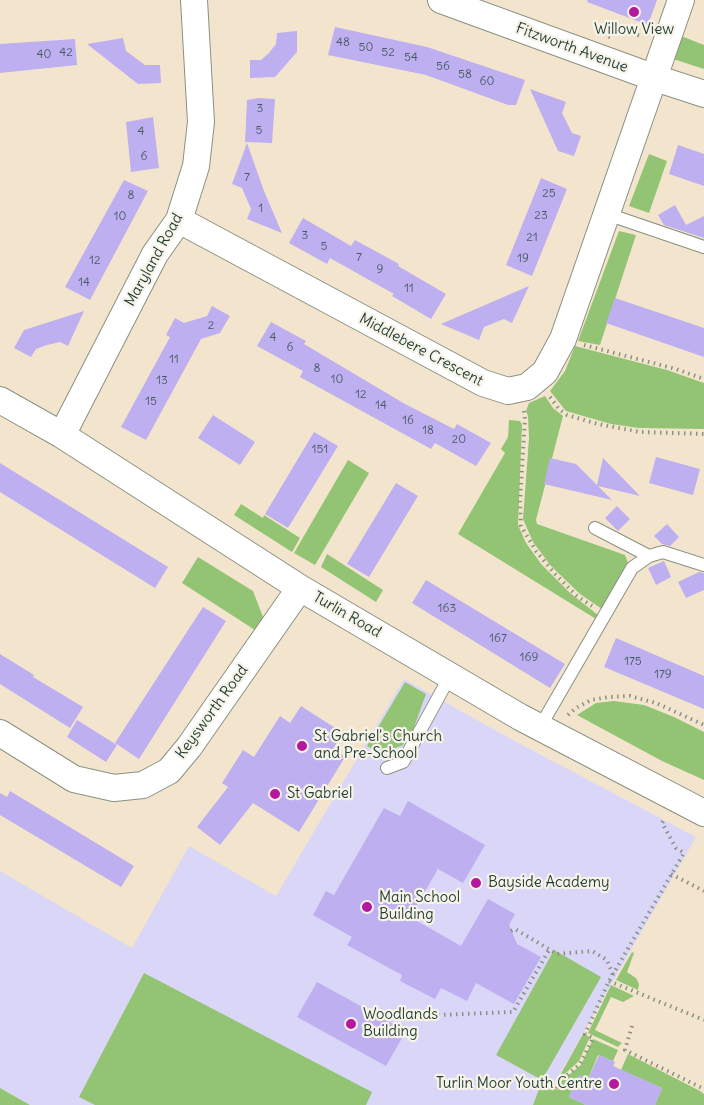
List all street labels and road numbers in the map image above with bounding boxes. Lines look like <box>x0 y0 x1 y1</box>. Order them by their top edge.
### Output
street label: Fitzworth Avenue <box>513 19 631 77</box>
street label: Maryland Road <box>121 210 187 310</box>
street label: Middlebere Crescent <box>356 310 486 390</box>
street label: Turlin Road <box>310 588 384 642</box>
street label: Keysworth Road <box>172 662 252 762</box>

